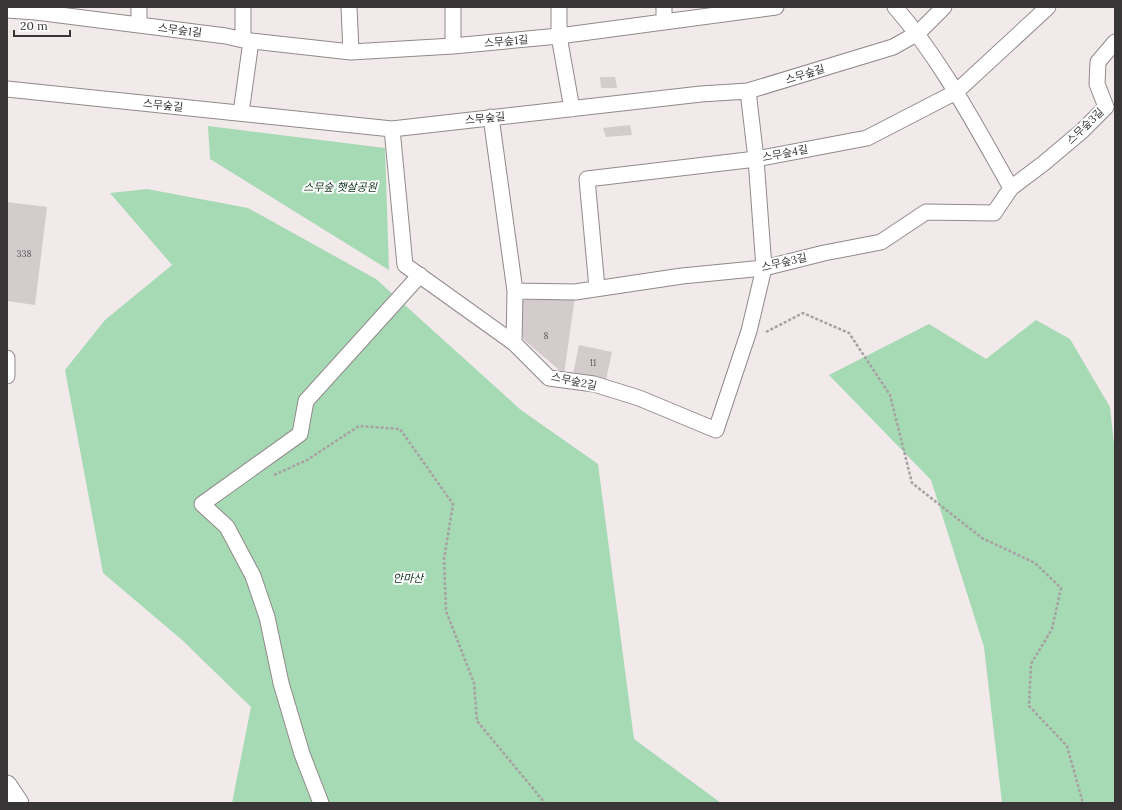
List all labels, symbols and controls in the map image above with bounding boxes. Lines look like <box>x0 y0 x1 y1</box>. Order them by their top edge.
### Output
scale bar <box>14 12 70 38</box>
text: 20 m <box>20 18 48 33</box>
street label: 스무숲1길 <box>157 20 203 40</box>
street label: 스무숲1길 <box>483 32 529 50</box>
street label: 스무숲길 <box>784 61 826 87</box>
street label: 스무숲길 <box>142 96 184 114</box>
street label: 스무숲3길 <box>1063 105 1107 147</box>
street label: 스무숲길 <box>464 109 506 127</box>
street label: 스무숲4길 <box>761 142 809 164</box>
park label: 스무숲 햇살공원 <box>303 180 378 194</box>
house number: 338 <box>16 248 32 259</box>
street label: 스무숲3길 <box>760 250 808 274</box>
house number: 8 <box>543 330 549 341</box>
house number: 11 <box>590 357 596 368</box>
street label: 스무숲2길 <box>550 369 598 393</box>
park label: 안마산 <box>393 571 425 585</box>

